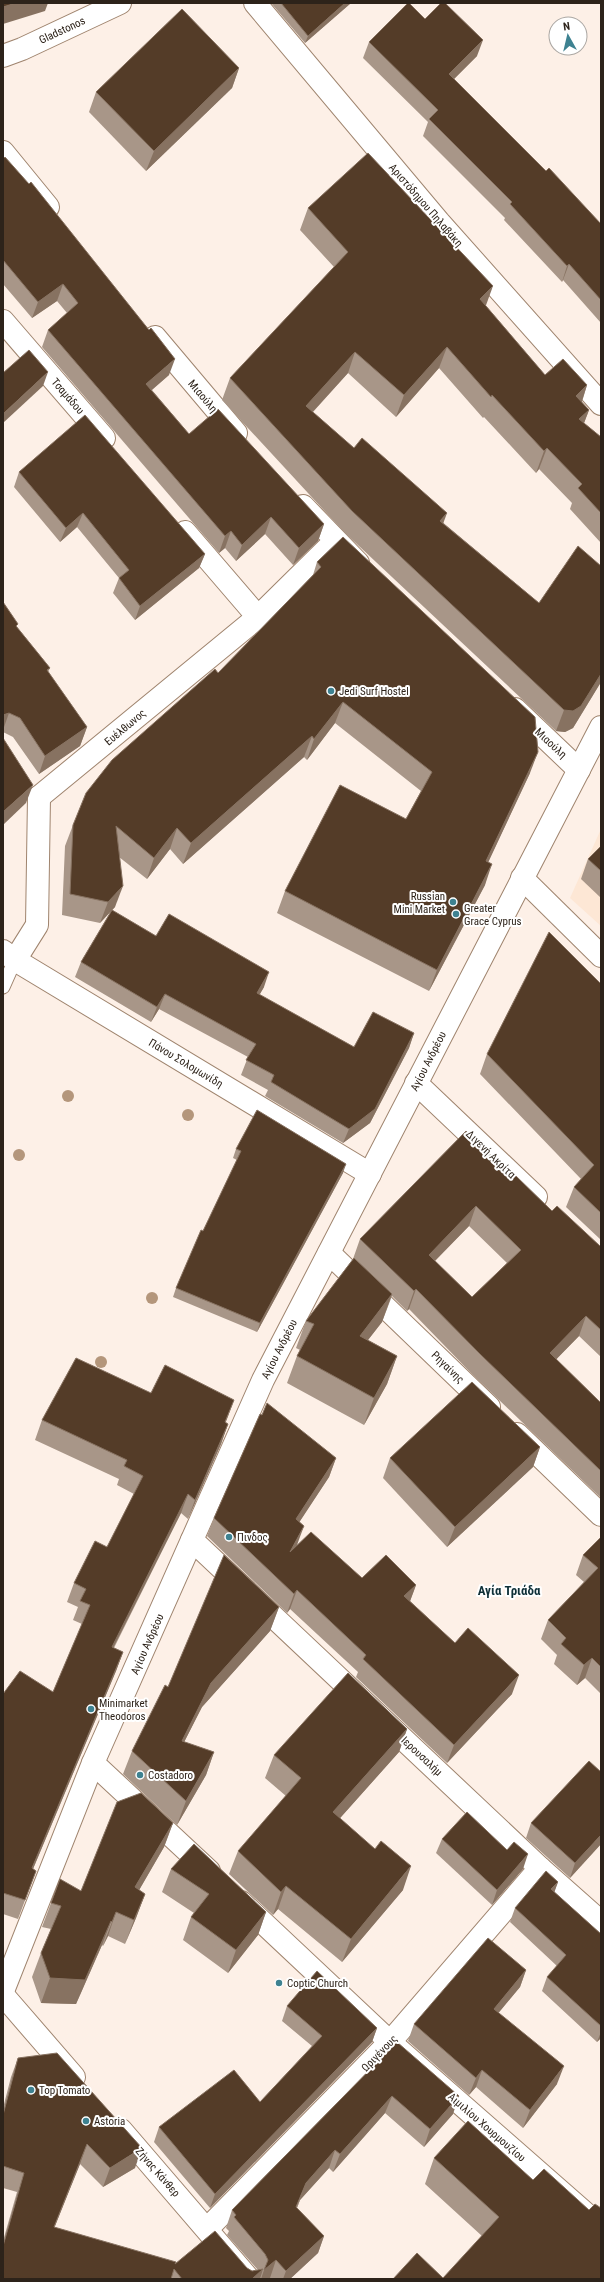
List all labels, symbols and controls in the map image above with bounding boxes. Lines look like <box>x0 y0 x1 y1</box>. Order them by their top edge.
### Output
street label: Gladstonos <box>37 14 87 47</box>
north arrow <box>548 16 588 56</box>
text: N <box>562 20 571 33</box>
street label: Αριστόδημου Πηλαβάκη <box>386 161 465 250</box>
street label: Τσαμάδου <box>48 376 87 417</box>
street label: Μιαούλη <box>185 377 220 415</box>
place label: Jedi Surf Hostel <box>339 685 409 698</box>
marker: Jedi Surf Hostel <box>326 686 336 696</box>
street label: Ευέλθωνος <box>102 706 149 748</box>
street label: Μιαούλη <box>532 725 569 761</box>
place label: Russian Mini Market <box>394 890 445 916</box>
marker: Russian Mini Market <box>448 897 458 907</box>
place label: Greater Grace Cyprus <box>464 902 522 928</box>
marker: Greater Grace Cyprus <box>451 909 461 919</box>
street label: Αγίου Ανδρέου <box>408 1029 449 1093</box>
street label: Πάνου Σολομωνίδη <box>146 1036 225 1091</box>
street label: Διγενή Ακρίτα <box>463 1128 518 1181</box>
street label: Αγίου Ανδρέου <box>259 1317 300 1381</box>
street label: Ρηγαίνης <box>429 1349 467 1386</box>
place label: Πινδος <box>237 1531 268 1544</box>
marker: Πινδος <box>224 1532 234 1542</box>
district label: Αγία Τριάδα <box>478 1583 541 1598</box>
street label: Αγίου Ανδρέου <box>128 1612 167 1677</box>
place label: Minimarket Theodoros <box>99 1697 148 1723</box>
marker: Minimarket Theodoros <box>86 1704 96 1714</box>
street label: Ιερουσαλήμ <box>398 1734 445 1779</box>
place label: Costadoro <box>148 1769 194 1782</box>
marker: Costadoro <box>135 1770 145 1780</box>
place label: Coptic Church <box>287 1977 348 1990</box>
marker: Coptic Church <box>274 1978 284 1988</box>
street label: Ωριγένους <box>359 2032 400 2074</box>
place label: Top Tomato <box>39 2084 91 2097</box>
marker: Top Tomato <box>26 2085 36 2095</box>
street label: Αιμιλίου Χουρμουζίου <box>445 2090 528 2165</box>
place label: Astoria <box>94 2115 125 2128</box>
marker: Astoria <box>81 2116 91 2126</box>
street label: Ζήνας Κάνθερ <box>133 2145 183 2200</box>

